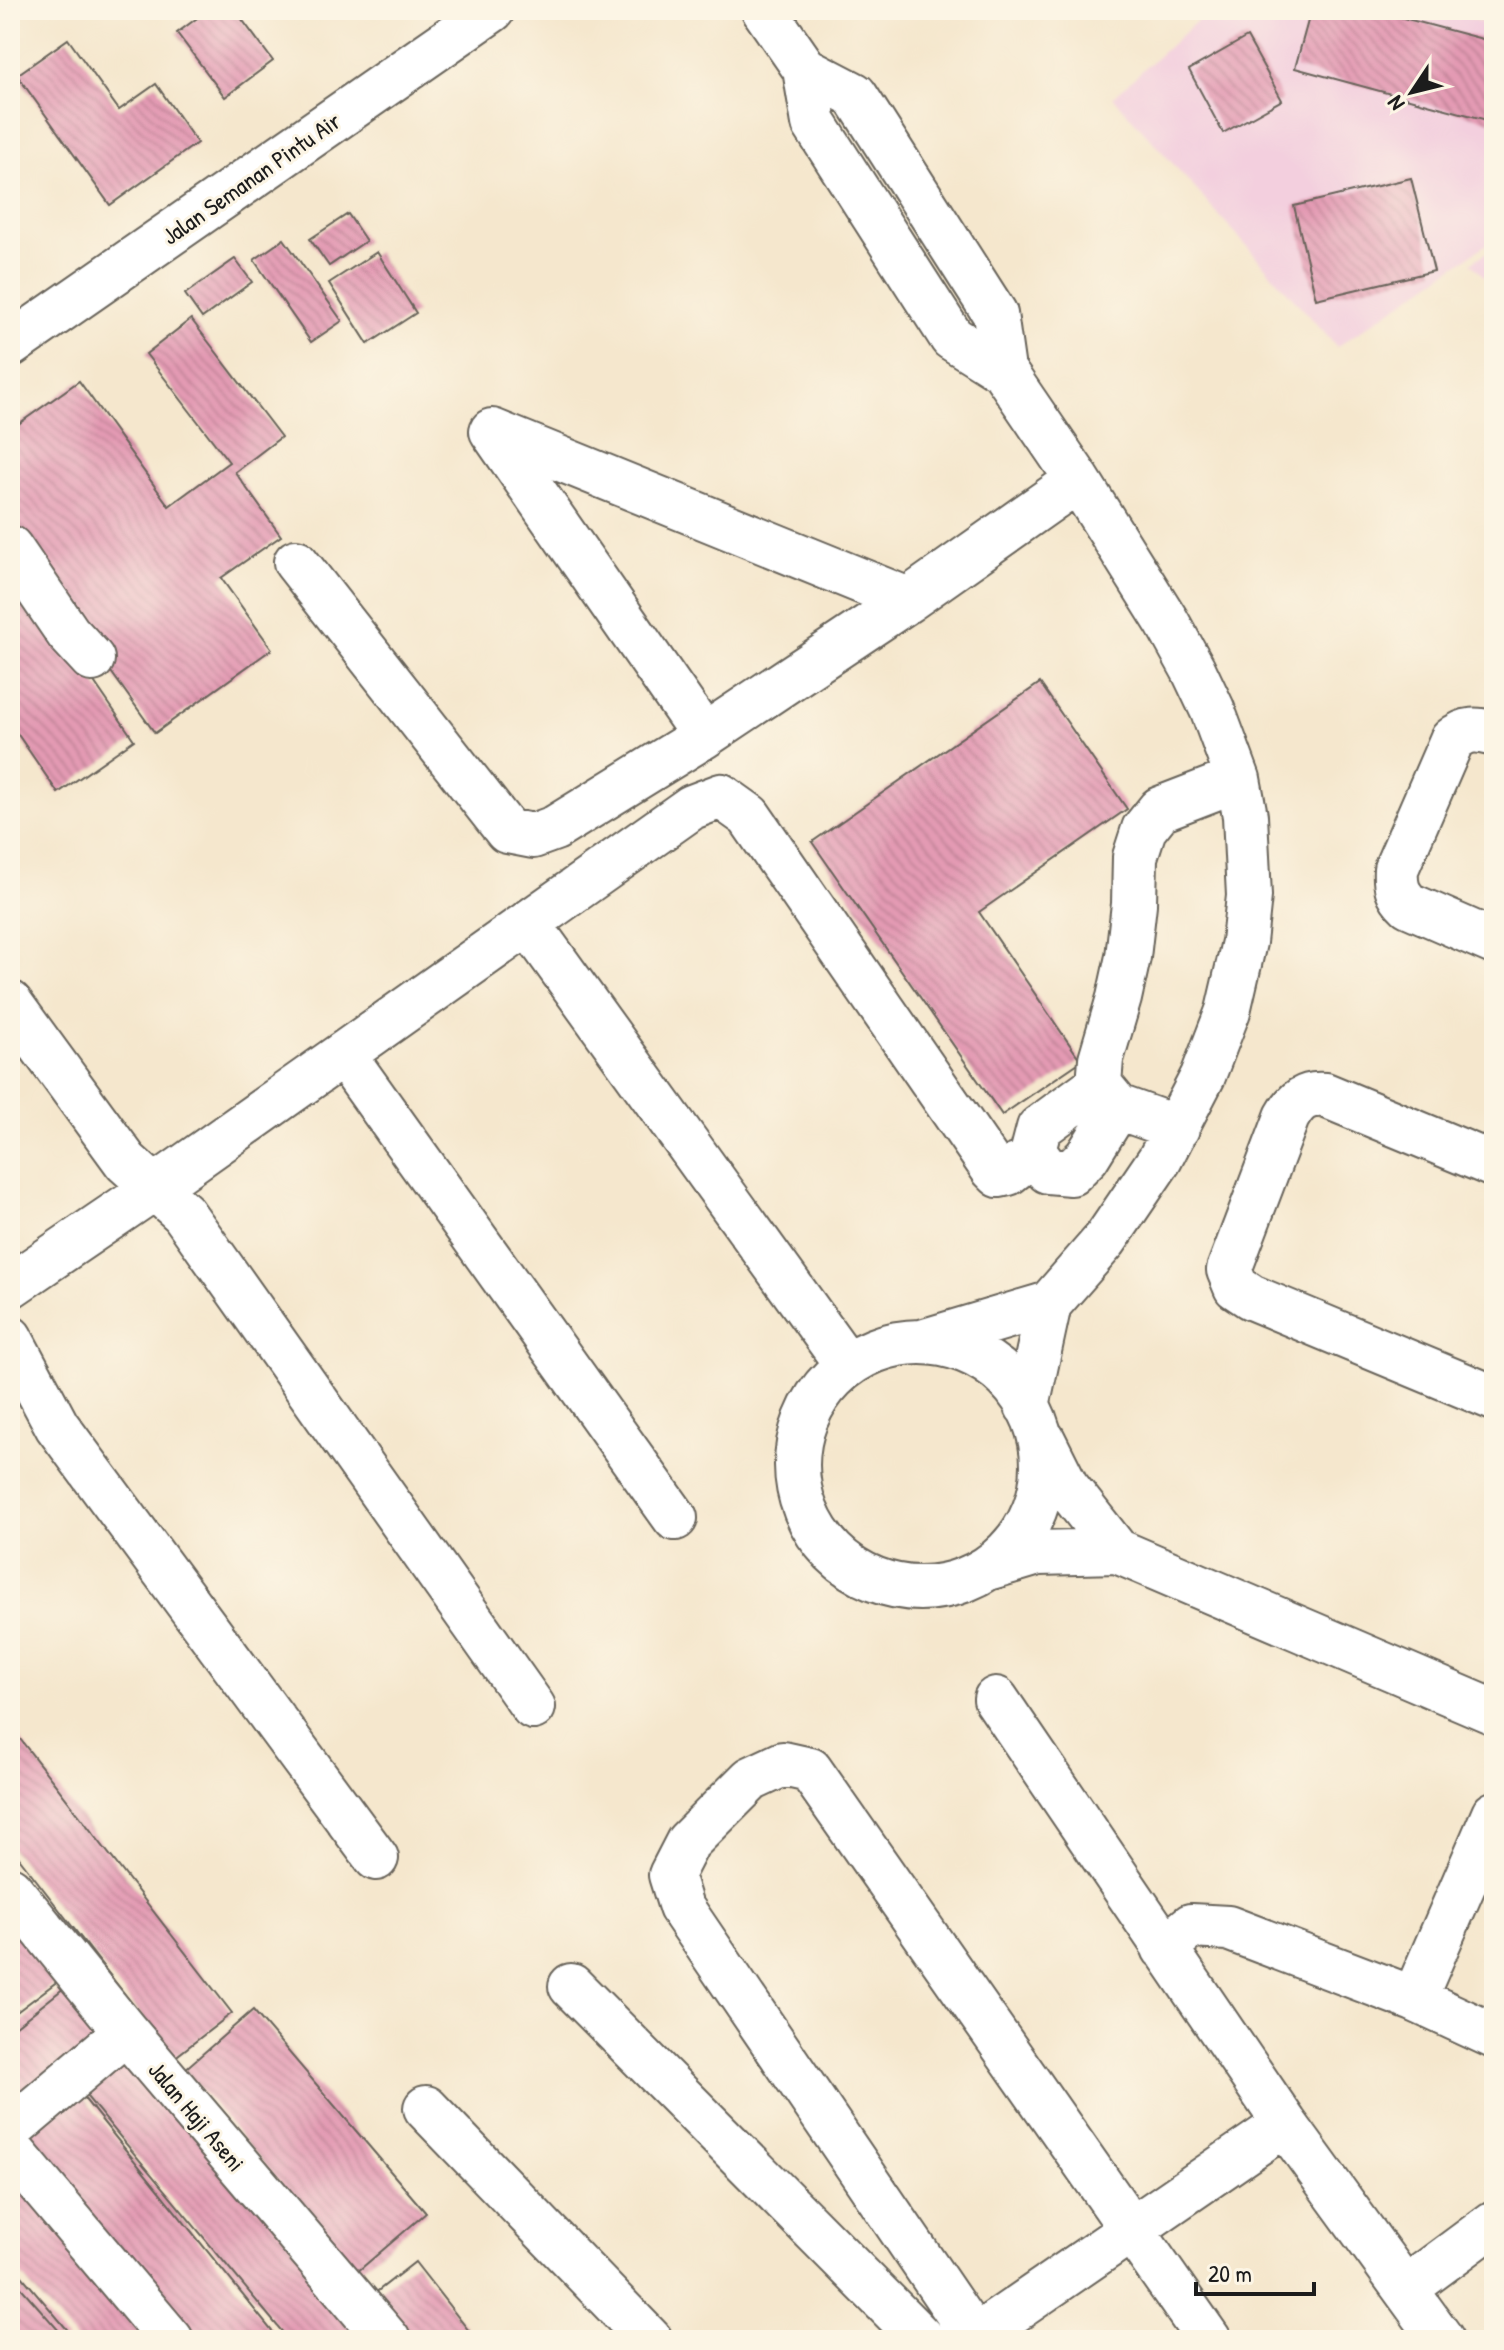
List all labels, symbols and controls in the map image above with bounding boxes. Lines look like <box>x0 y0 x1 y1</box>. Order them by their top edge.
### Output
north arrow <box>1372 52 1452 132</box>
text: N <box>1380 90 1411 117</box>
street label: Jalan Semanan Pintu Air <box>155 104 347 252</box>
street label: Jalan Haji Aseni <box>142 2054 252 2178</box>
scale bar <box>1196 2246 1314 2296</box>
text: 20 m <box>1208 2257 1252 2289</box>

